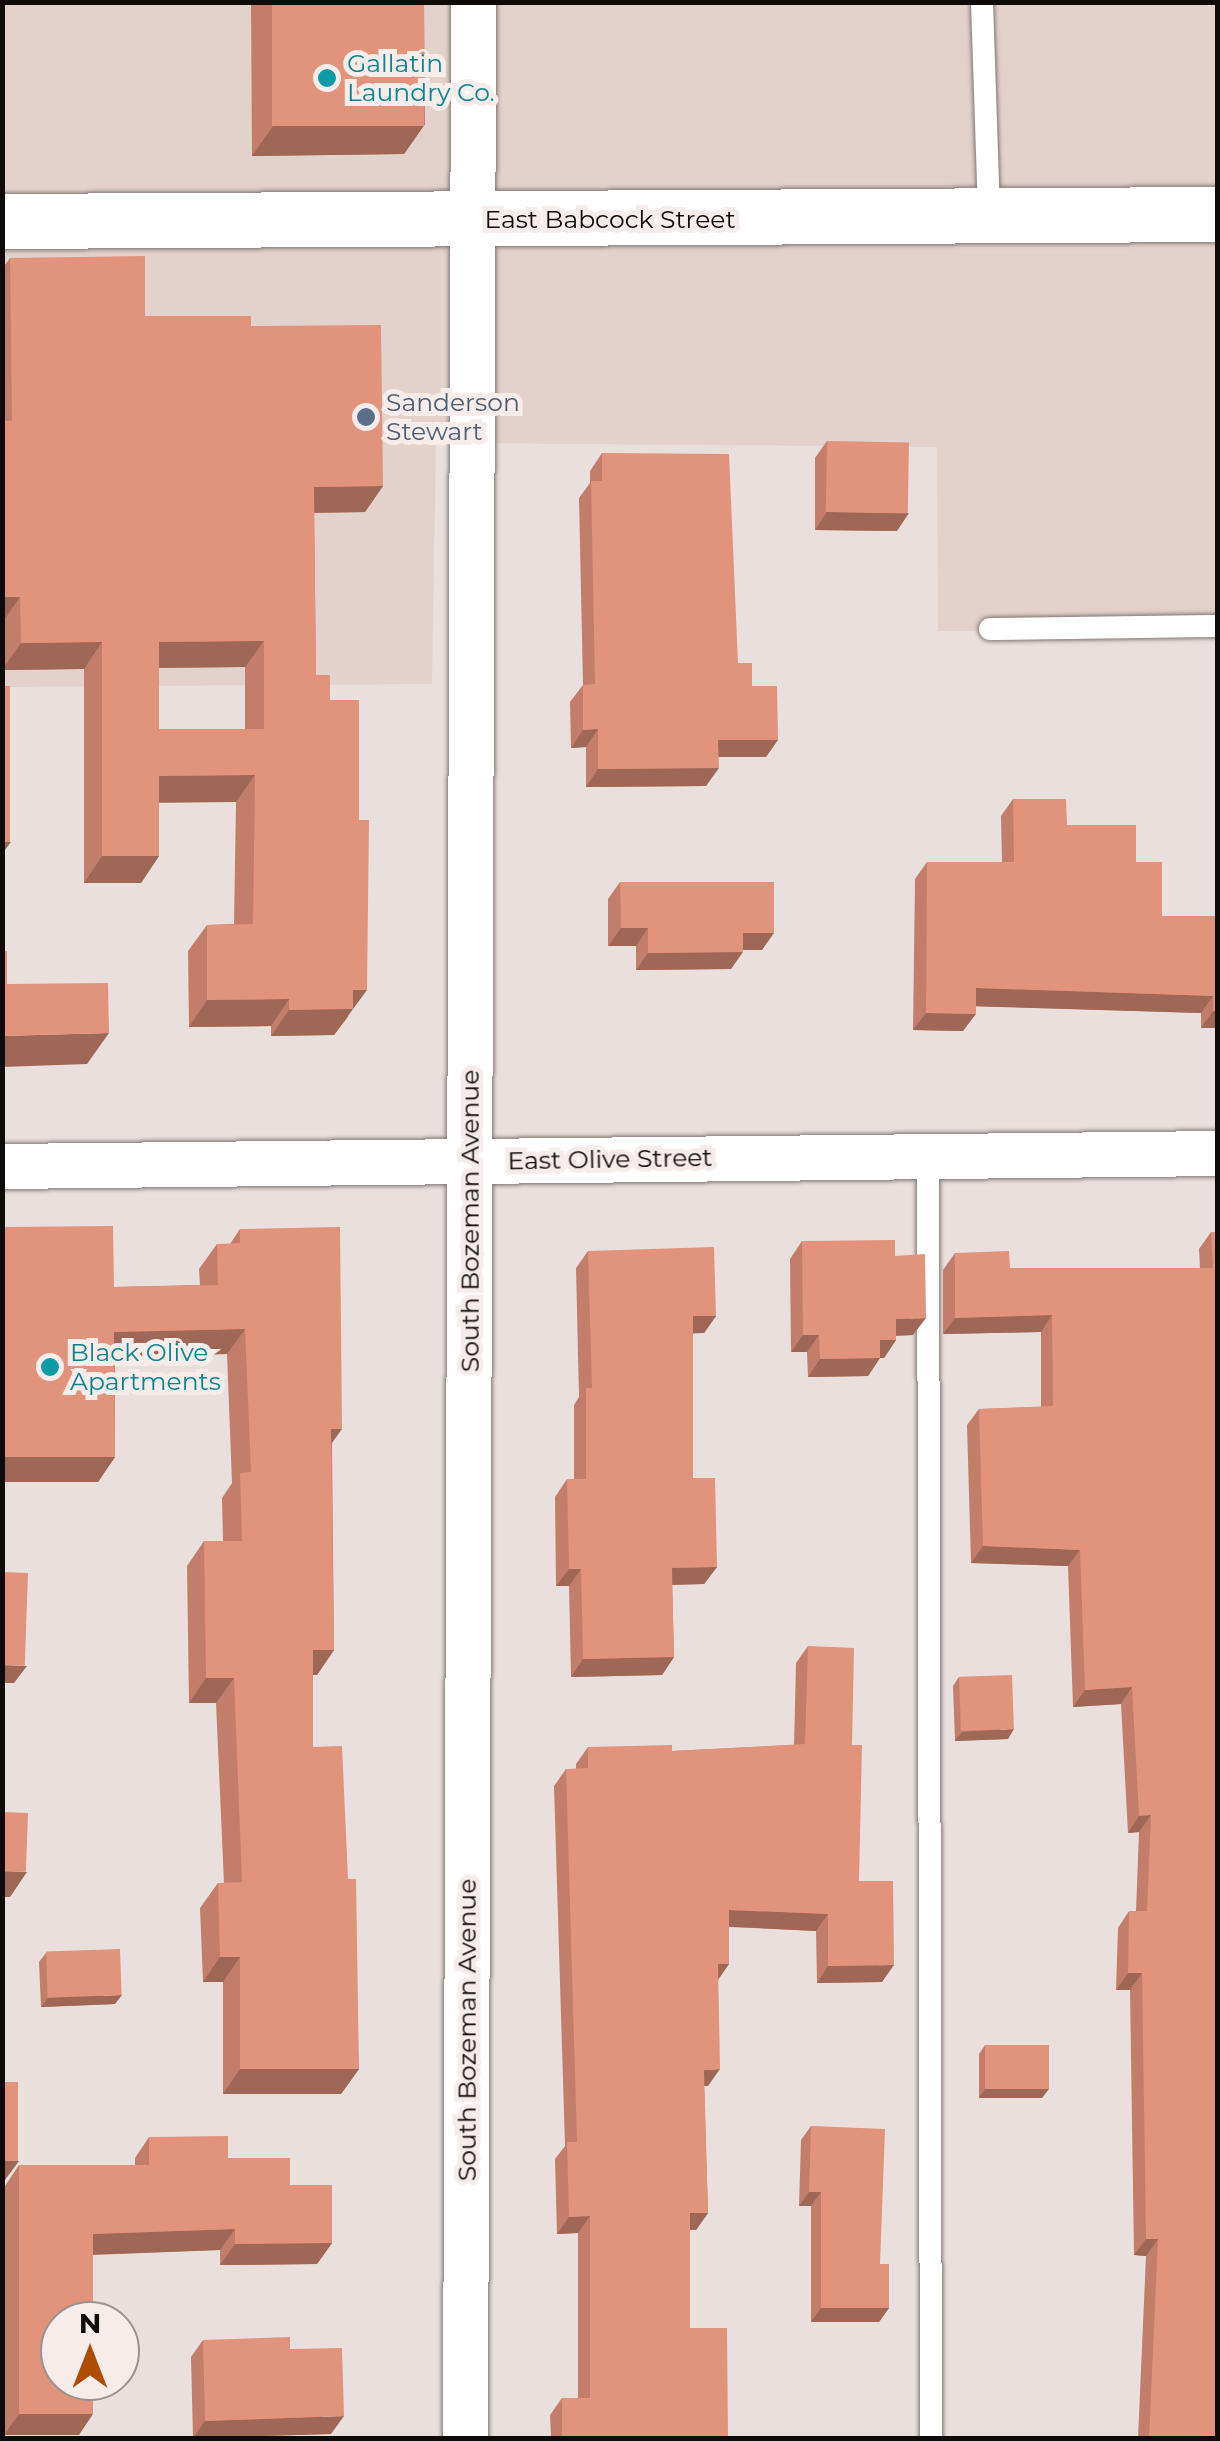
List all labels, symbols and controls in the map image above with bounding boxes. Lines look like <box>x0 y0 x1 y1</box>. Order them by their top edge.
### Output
place label: Gallatin Laundry Co. <box>347 49 495 108</box>
marker: Gallatin Laundry Co. <box>316 67 338 89</box>
street label: East Babcock Street <box>484 204 736 234</box>
place label: Sanderson Stewart <box>386 388 520 447</box>
marker: Sanderson Stewart <box>355 406 377 428</box>
street label: South Bozeman Avenue <box>455 1070 485 1372</box>
street label: East Olive Street <box>507 1142 713 1176</box>
place label: Black Olive Apartments <box>70 1338 221 1397</box>
marker: Black Olive Apartments <box>39 1356 61 1378</box>
street label: South Bozeman Avenue <box>452 1879 482 2181</box>
north arrow <box>40 2301 140 2401</box>
text: N <box>79 2306 101 2340</box>

